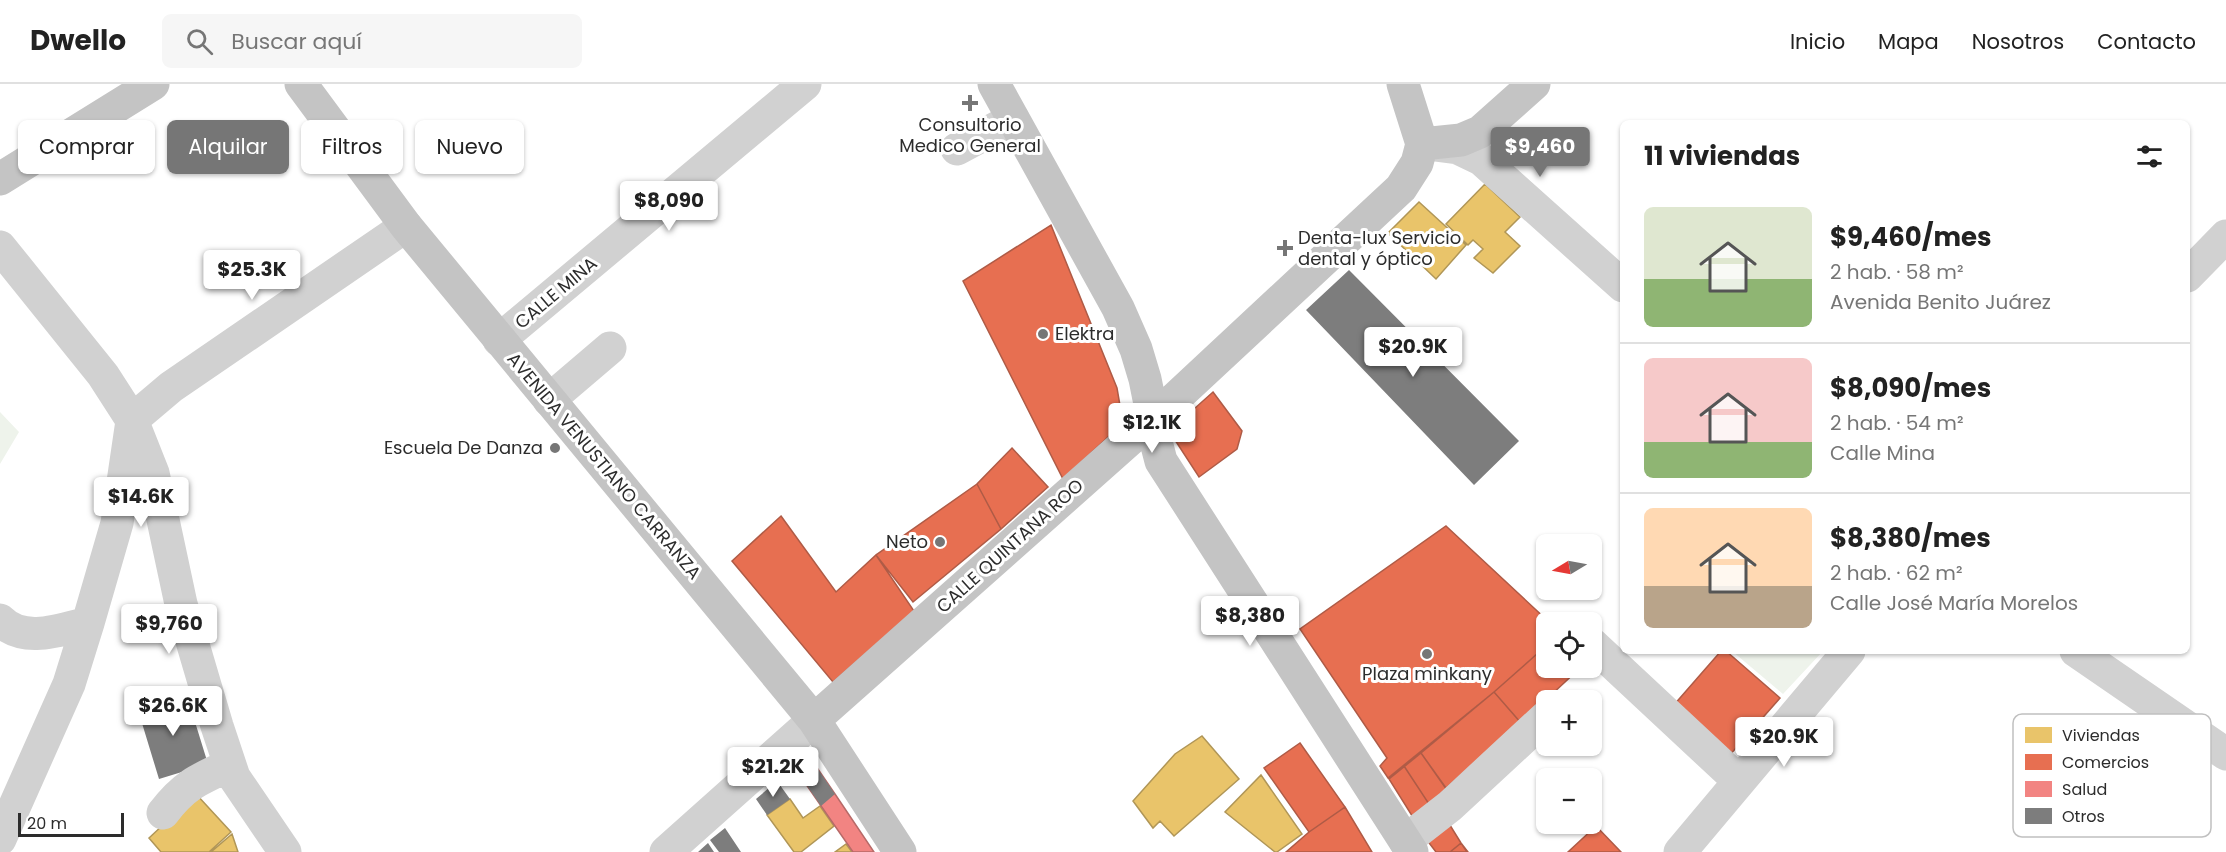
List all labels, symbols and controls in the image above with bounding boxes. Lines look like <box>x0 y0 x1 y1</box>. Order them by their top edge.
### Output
search box <box>162 14 582 68</box>
text: Dwello <box>30 21 126 60</box>
icon: search <box>183 25 216 58</box>
text: Buscar aquí <box>231 26 362 57</box>
text: Inicio <box>1790 27 1845 56</box>
text: Mapa <box>1878 27 1939 56</box>
text: Nosotros <box>1972 27 2064 56</box>
text: Contacto <box>2097 27 2196 56</box>
marker: Consultorio Medico General <box>961 94 979 112</box>
place label: Consultorio Medico General <box>899 112 1041 158</box>
chip: Comprar <box>18 120 155 174</box>
chip: Alquilar <box>167 120 289 174</box>
chip: Filtros <box>301 120 403 174</box>
chip: Nuevo <box>415 120 524 174</box>
pin: $9,460 <box>1491 127 1589 178</box>
text: $9,460 <box>1505 132 1575 160</box>
text: 11 viviendas <box>1644 138 1800 174</box>
icon: filters <box>2133 140 2166 173</box>
pin: $8,090 <box>620 181 718 232</box>
text: $8,090 <box>634 186 704 214</box>
text: $9,460/mes <box>1830 219 1992 255</box>
place label: Denta-lux Servicio dental y óptico <box>1298 225 1461 271</box>
icon: home <box>1692 231 1764 303</box>
marker: Denta-lux Servicio dental y óptico <box>1276 239 1294 257</box>
pin: $25.3K <box>203 250 301 301</box>
street label: CALLE MINA <box>509 251 602 334</box>
text: $25.3K <box>217 255 287 283</box>
text: 2 hab. · 58 m² <box>1830 258 1964 286</box>
text: Avenida Benito Juárez <box>1830 288 2051 316</box>
place label: Elektra <box>1055 321 1115 346</box>
marker: Elektra <box>1036 327 1050 341</box>
pin: $20.9K <box>1364 327 1462 378</box>
text: $20.9K <box>1378 332 1448 360</box>
street label: AVENIDA VENUSTIANO CARRANZA <box>502 347 707 585</box>
text: $8,090/mes <box>1830 370 1991 406</box>
icon: home <box>1692 382 1764 454</box>
pin: $12.1K <box>1103 403 1201 454</box>
text: $12.1K <box>1122 408 1182 436</box>
text: 2 hab. · 54 m² <box>1830 409 1963 437</box>
place label: Escuela De Danza <box>384 435 543 460</box>
text: Calle Mina <box>1830 439 1935 467</box>
marker: Escuela De Danza <box>548 441 562 455</box>
street label: CALLE QUINTANA ROO <box>931 473 1089 618</box>
pin: $14.6K <box>92 477 190 528</box>
text: $14.6K <box>108 482 174 510</box>
text: $8,380/mes <box>1830 520 1991 556</box>
place label: Neto <box>886 529 928 554</box>
icon: home <box>1692 532 1764 604</box>
north arrow <box>1536 534 1602 600</box>
map controls <box>1536 534 1602 834</box>
marker: Neto <box>933 535 947 549</box>
text: 2 hab. · 62 m² <box>1830 559 1963 587</box>
text: Calle José María Morelos <box>1830 589 2078 617</box>
pin: $8,380 <box>1201 596 1299 647</box>
text: $8,380 <box>1215 601 1285 629</box>
pin: $9,760 <box>120 604 218 655</box>
text: $9,760 <box>135 609 203 637</box>
button: locate <box>1536 612 1602 678</box>
marker: Plaza minkany <box>1420 647 1434 661</box>
place label: Plaza minkany <box>1362 661 1492 686</box>
pin: $26.6K <box>124 686 222 737</box>
button: + <box>1536 690 1602 756</box>
text: $26.6K <box>138 691 208 719</box>
legend <box>2013 714 2211 837</box>
pin: $20.9K <box>1735 717 1833 768</box>
text: $20.9K <box>1749 722 1819 750</box>
text: Viviendas <box>2062 724 2140 747</box>
pin: $21.2K <box>724 747 822 798</box>
text: Comercios <box>2062 751 2149 774</box>
text: $21.2K <box>741 752 805 780</box>
button: − <box>1536 768 1602 834</box>
text: Salud <box>2062 778 2107 801</box>
text: Otros <box>2062 805 2105 828</box>
scale bar <box>18 810 124 838</box>
text: 20 m <box>27 812 67 835</box>

